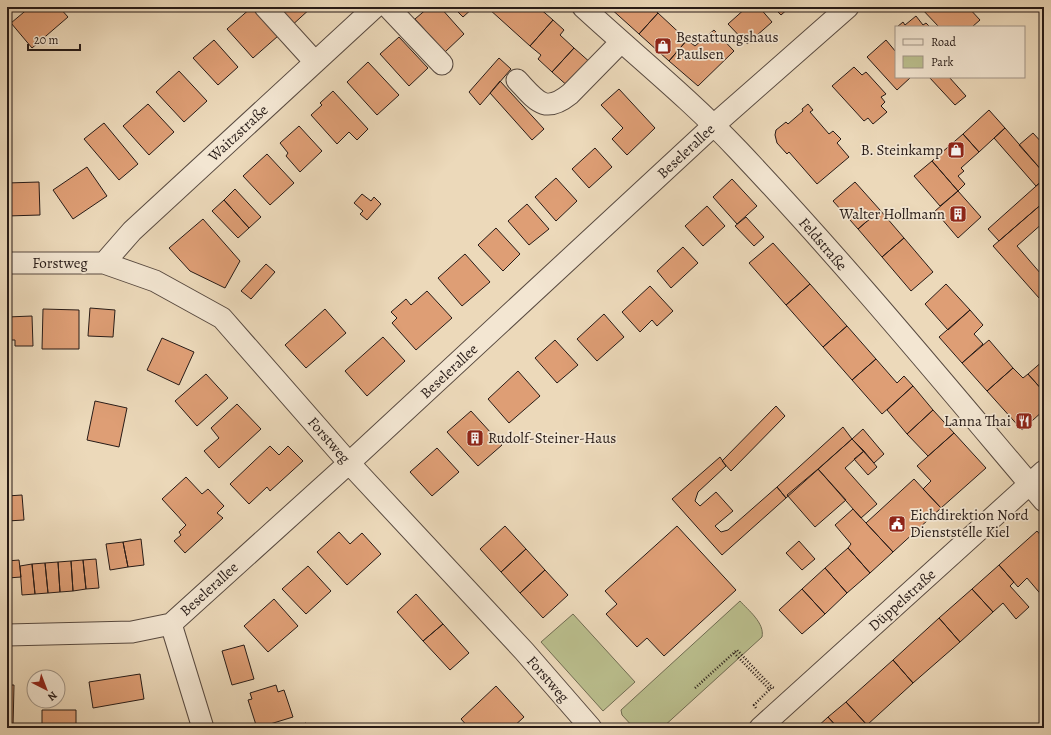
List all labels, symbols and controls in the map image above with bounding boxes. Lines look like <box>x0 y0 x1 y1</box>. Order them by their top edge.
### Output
scale bar <box>28 26 80 52</box>
legend <box>895 26 1025 78</box>
place label: Bestattungshaus Paulsen <box>676 27 778 64</box>
text: 20 m <box>34 32 58 48</box>
text: Road <box>931 34 957 50</box>
shop icon: Bestattungshaus Paulsen <box>653 36 673 56</box>
text: Park <box>931 54 954 70</box>
street label: Waitzstraße <box>203 100 272 167</box>
street label: Beselerallee <box>653 119 719 183</box>
place label: B. Steinkamp <box>861 140 943 160</box>
shop icon: B. Steinkamp <box>946 140 966 160</box>
place label: Walter Hollmann <box>838 204 945 224</box>
building icon: Walter Hollmann <box>948 204 968 224</box>
street label: Feldstraße <box>794 213 852 275</box>
street label: Forstweg <box>32 253 88 273</box>
street label: Beselerallee <box>416 339 482 403</box>
place label: Lanna Thai <box>944 411 1011 431</box>
restaurant icon: Lanna Thai <box>1014 411 1034 431</box>
street label: Forstweg <box>303 412 355 468</box>
building icon: Rudolf-Steiner-Haus <box>465 428 485 448</box>
place label: Rudolf-Steiner-Haus <box>488 428 616 448</box>
place label: Eichdirektion Nord Dienststelle Kiel <box>910 505 1029 542</box>
public building icon: Eichdirektion Nord Dienststelle Kiel <box>887 514 907 534</box>
street label: Beselerallee <box>176 557 243 621</box>
street label: Düppelstraße <box>864 564 940 636</box>
street label: Forstweg <box>522 651 574 707</box>
north arrow <box>26 669 66 709</box>
text: N <box>44 688 60 704</box>

